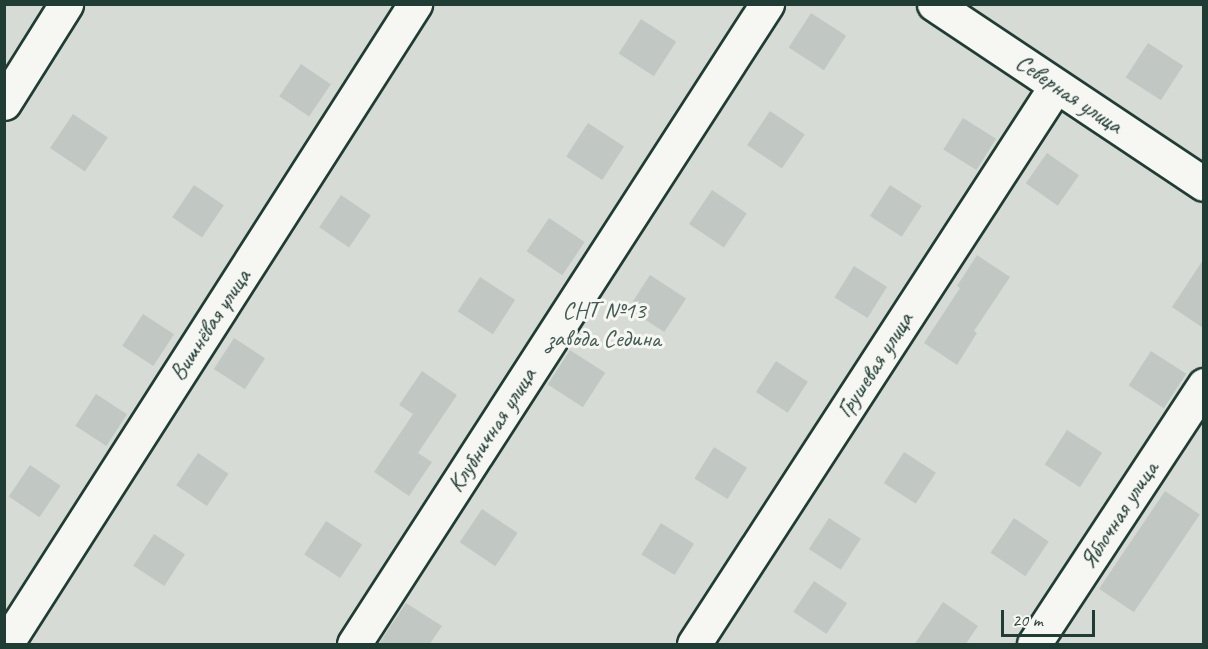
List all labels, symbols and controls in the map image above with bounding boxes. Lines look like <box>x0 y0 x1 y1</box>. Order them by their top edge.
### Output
street label: Северная улица <box>1010 47 1128 141</box>
street label: Вишнёвая улица <box>163 263 257 387</box>
park label: СНТ №13 завода Седина <box>547 297 661 353</box>
street label: Грушевая улица <box>830 306 920 424</box>
street label: Клубничная улица <box>441 362 543 498</box>
street label: Яблочная улица <box>1073 455 1165 575</box>
scale bar <box>1004 598 1098 636</box>
text: 20 m <box>1012 609 1043 631</box>

